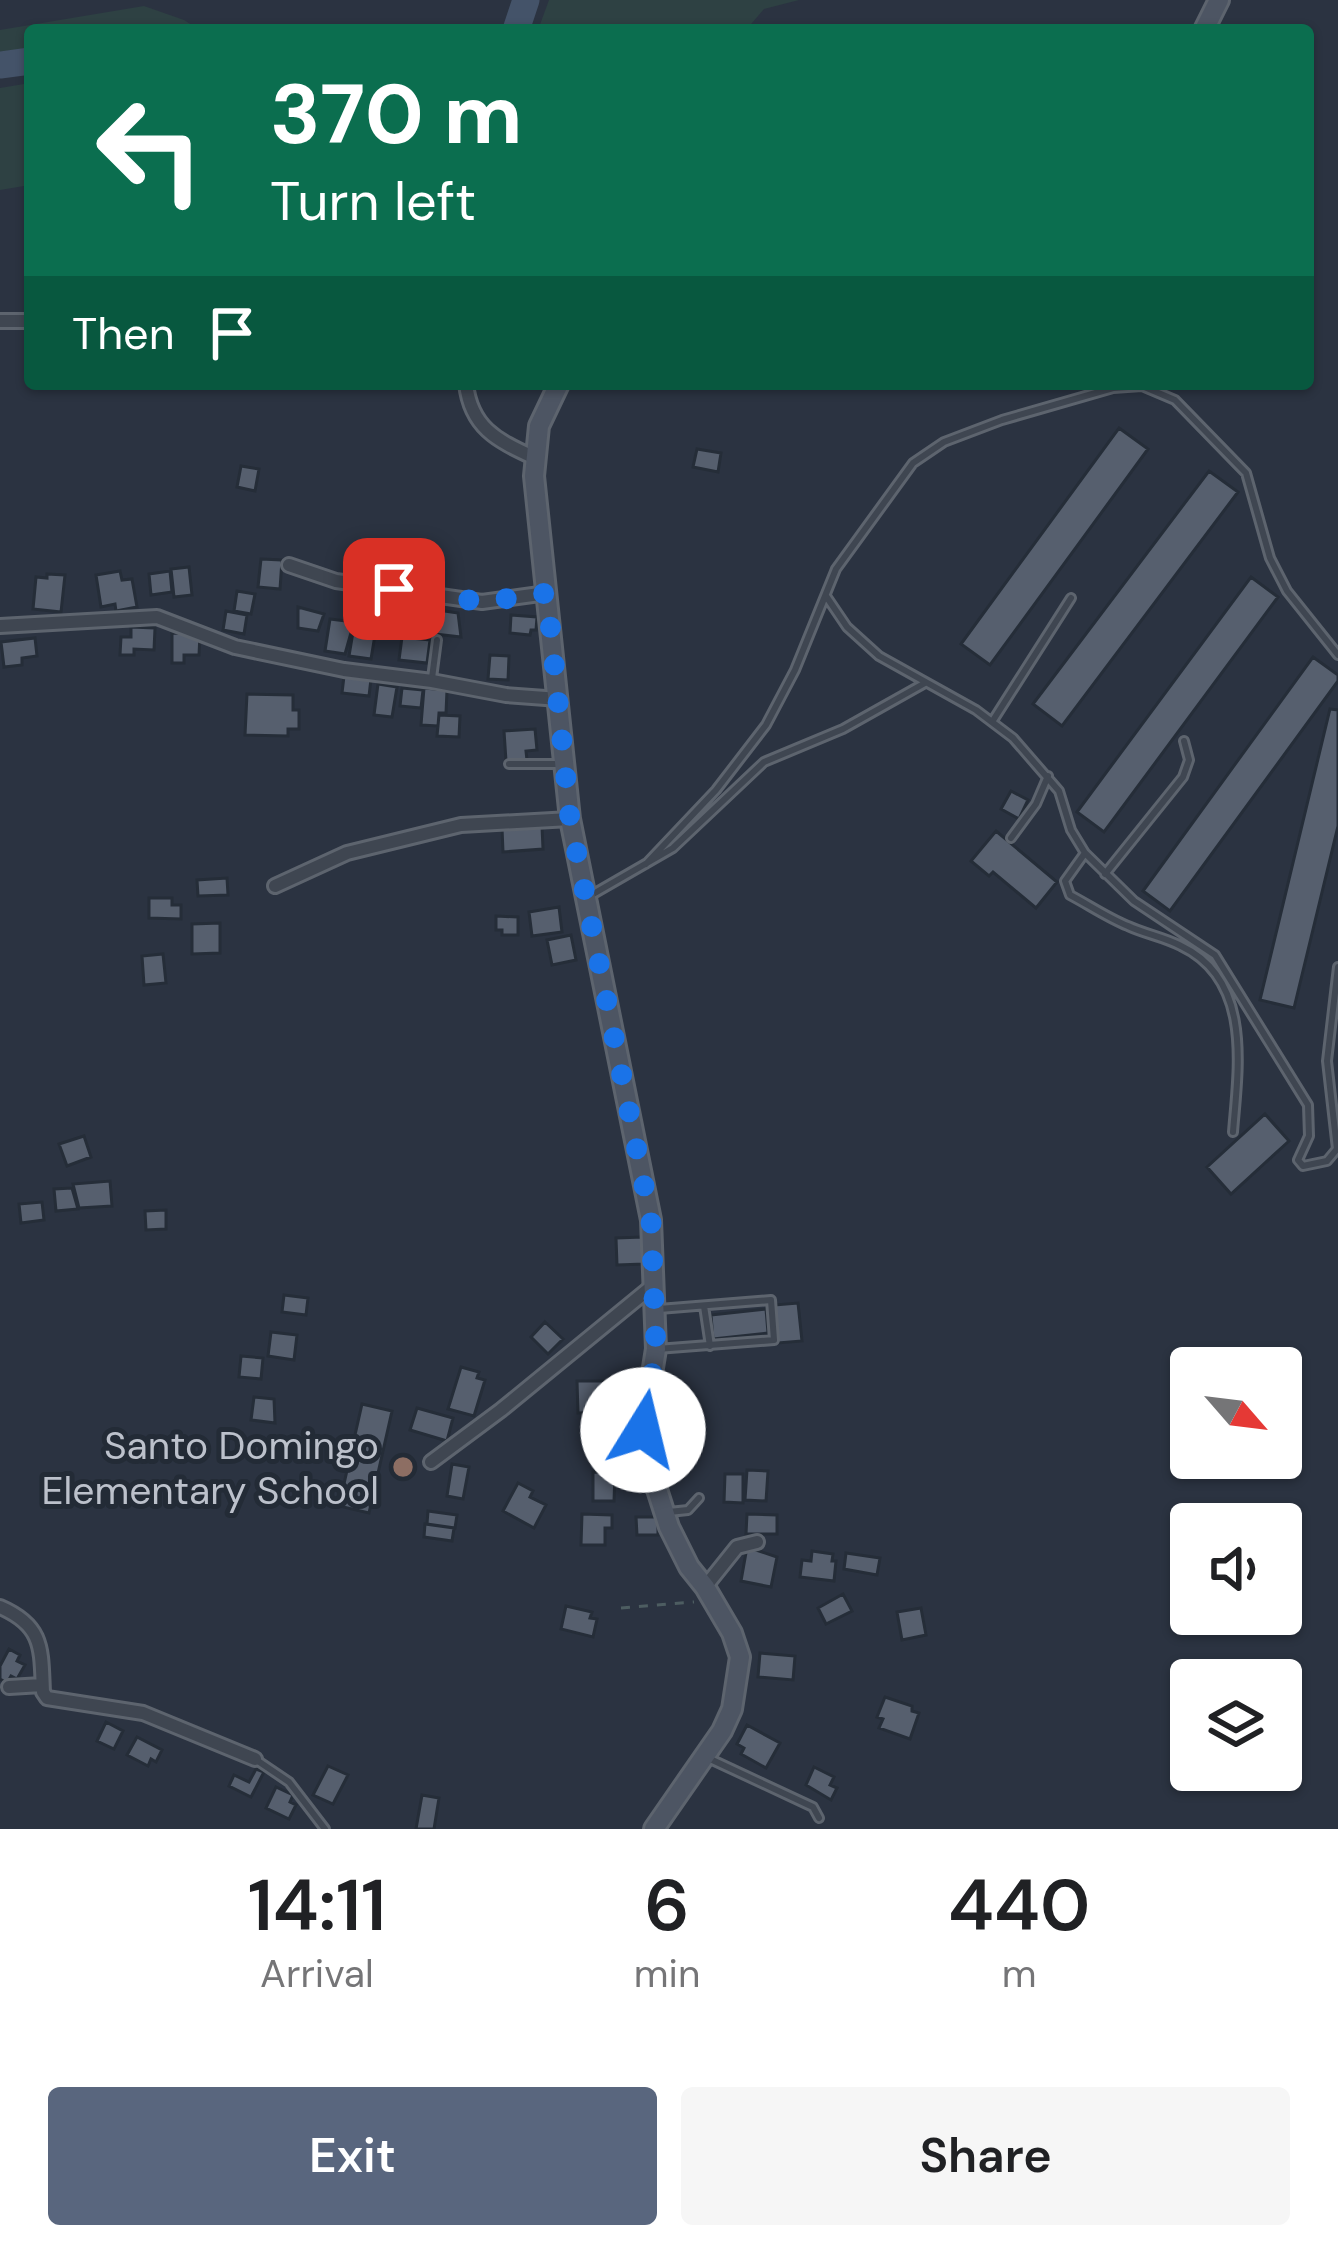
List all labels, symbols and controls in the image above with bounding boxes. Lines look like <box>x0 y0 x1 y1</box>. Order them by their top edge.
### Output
text: 370 m <box>270 60 523 169</box>
icon: left <box>72 72 228 228</box>
text: Turn left <box>270 166 476 237</box>
icon: arrive <box>199 300 265 366</box>
text: Then <box>72 304 175 363</box>
pin <box>343 538 445 640</box>
icon: arrive <box>361 556 427 622</box>
north arrow <box>1170 1347 1302 1479</box>
map controls <box>1170 1347 1302 1791</box>
position arrow <box>580 1367 706 1493</box>
place label: Santo Domingo Elementary School <box>42 1420 379 1516</box>
marker: Santo Domingo Elementary School <box>390 1454 416 1480</box>
button: sound <box>1170 1503 1302 1635</box>
button: layers <box>1170 1659 1302 1791</box>
text: 14:11 <box>248 1859 386 1952</box>
text: 6 <box>644 1859 690 1952</box>
text: 440 <box>948 1859 1090 1952</box>
text: Arrival <box>260 1948 374 1999</box>
text: min <box>634 1948 700 1999</box>
text: m <box>1002 1948 1037 1999</box>
button: Exit <box>48 2087 657 2225</box>
button: Share <box>681 2087 1290 2225</box>

